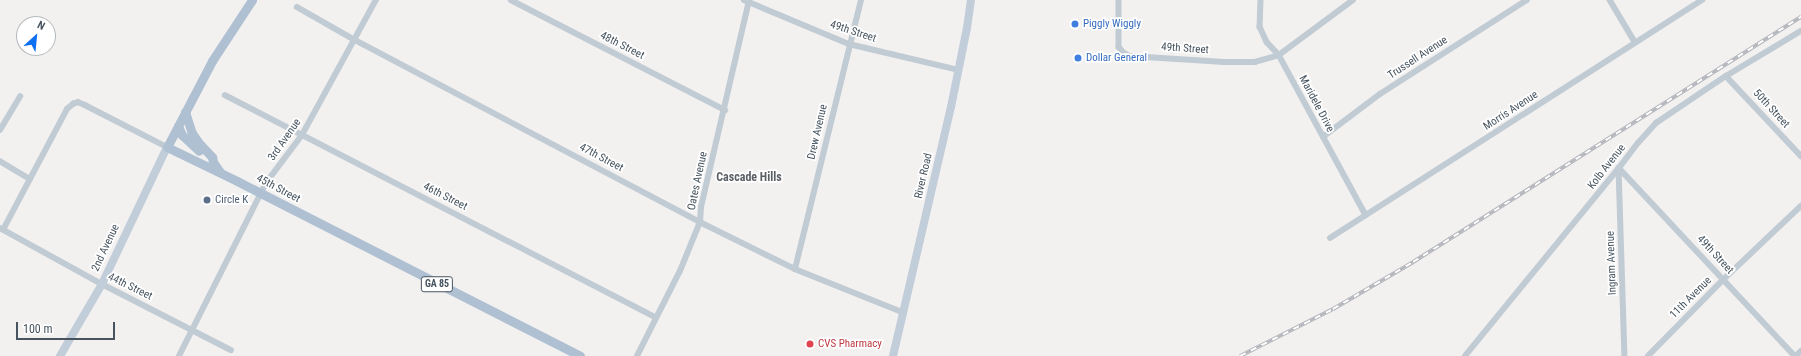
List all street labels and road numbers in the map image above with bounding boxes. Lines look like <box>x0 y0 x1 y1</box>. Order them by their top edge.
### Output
street label: 49th Street <box>828 18 878 46</box>
street label: 48th Street <box>598 29 646 63</box>
street label: Trussell Avenue <box>1386 34 1450 82</box>
street label: 49th Street <box>1161 41 1209 57</box>
street label: Maridele Drive <box>1296 73 1336 135</box>
street label: 50th Street <box>1750 87 1792 131</box>
street label: Morris Avenue <box>1481 89 1541 133</box>
street label: Drew Avenue <box>805 103 831 161</box>
street label: 3rd Avenue <box>266 116 304 164</box>
street label: 47th Street <box>577 141 625 175</box>
street label: Kolb Avenue <box>1585 142 1629 192</box>
street label: Oates Avenue <box>685 151 711 211</box>
street label: River Road <box>912 152 936 200</box>
street label: 45th Street <box>254 172 302 206</box>
street label: 46th Street <box>421 180 469 214</box>
street label: 2nd Avenue <box>89 222 123 274</box>
street label: Ingram Avenue <box>1604 231 1620 295</box>
street label: 49th Street <box>1694 233 1736 277</box>
street label: 44th Street <box>106 271 154 303</box>
street label: 11th Avenue <box>1667 274 1715 322</box>
road number: GA 85 <box>420 276 454 292</box>

